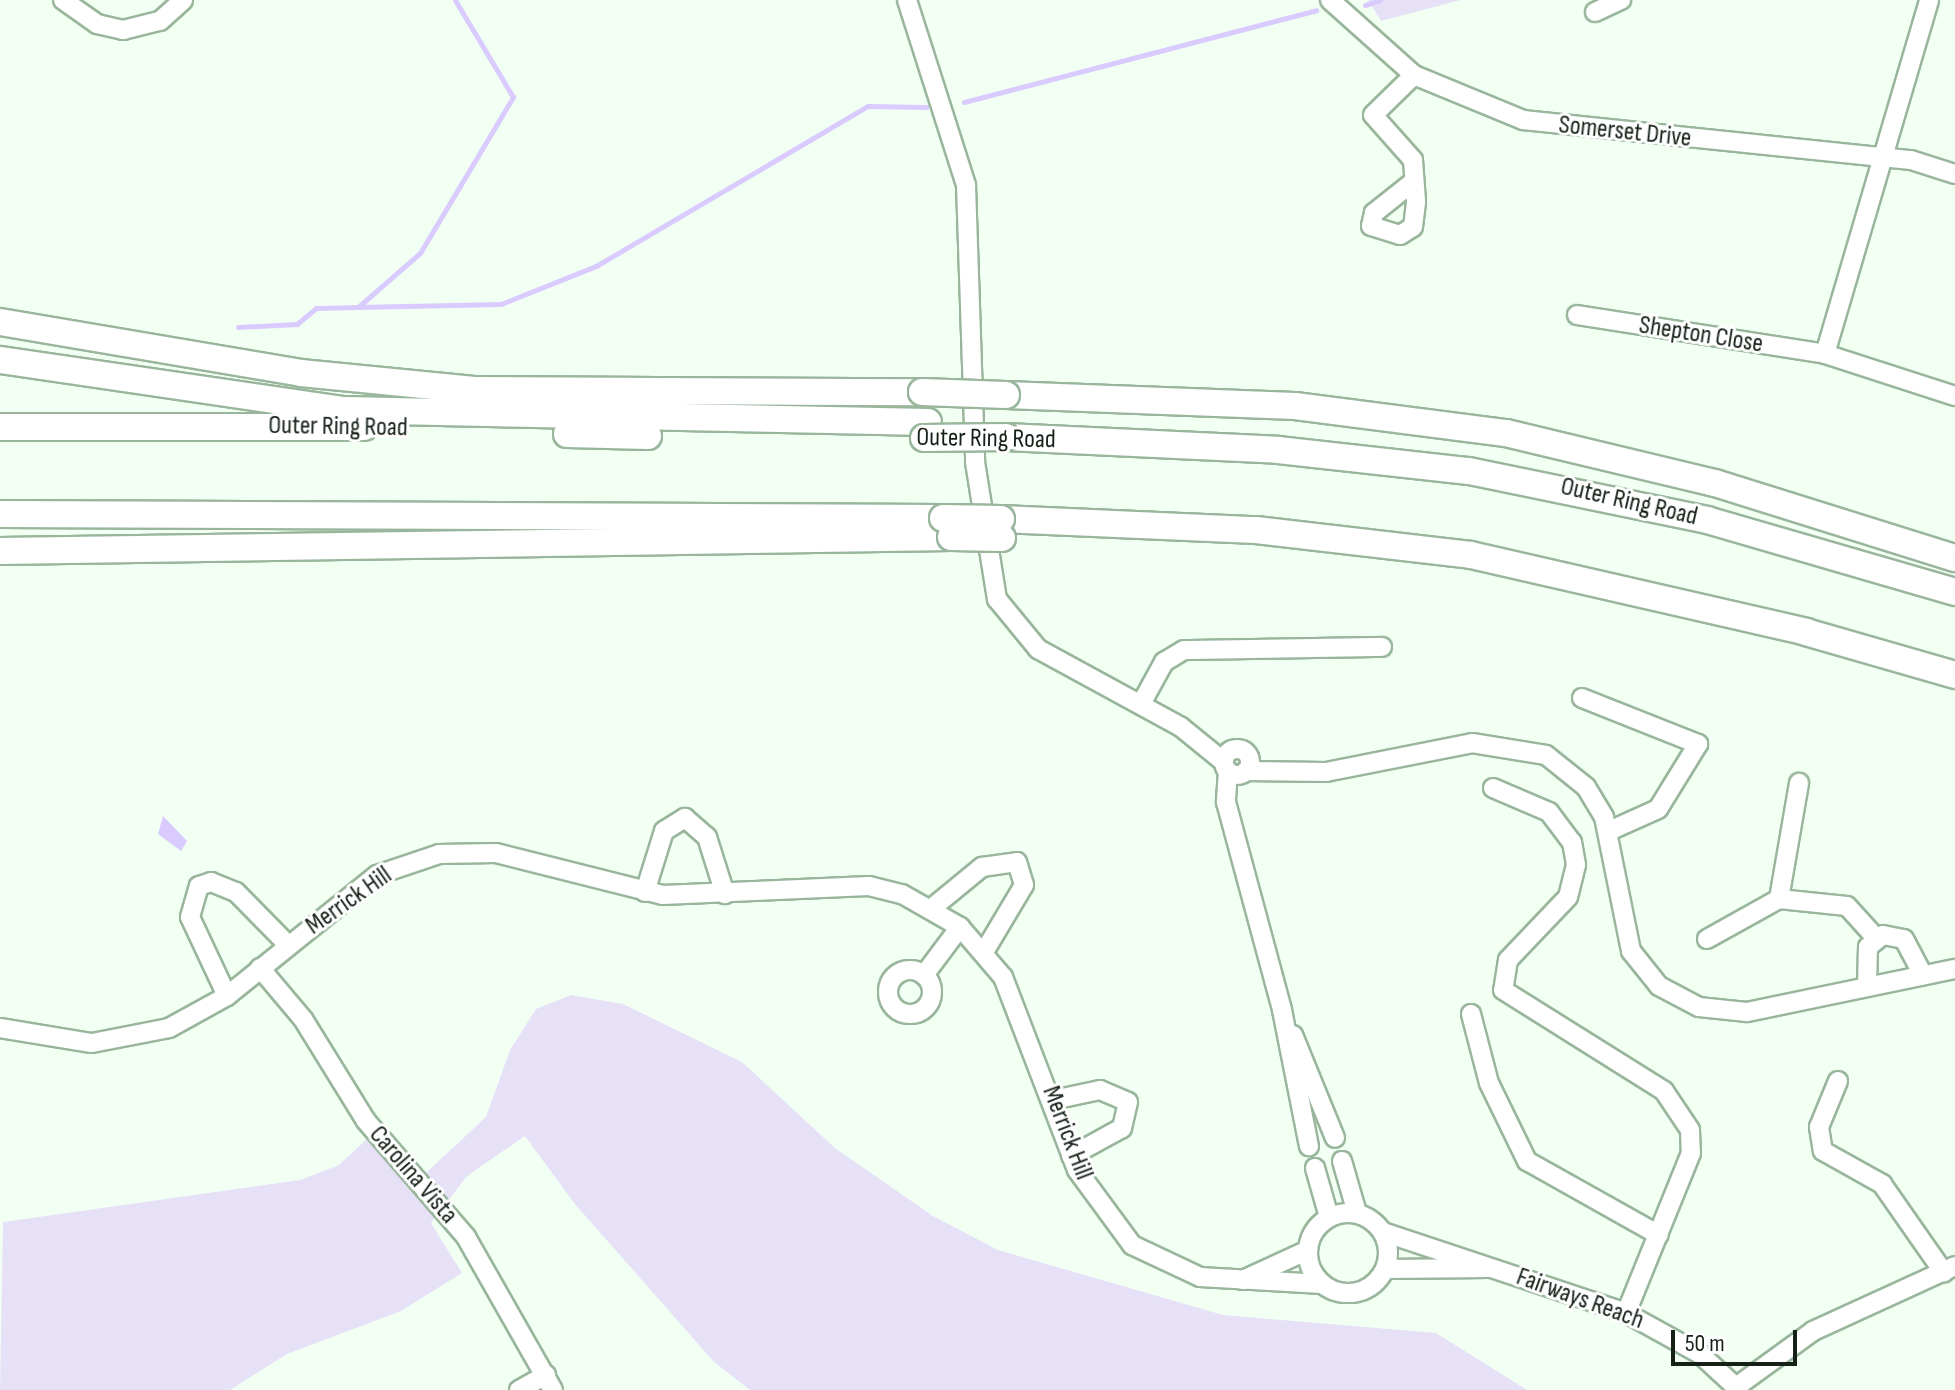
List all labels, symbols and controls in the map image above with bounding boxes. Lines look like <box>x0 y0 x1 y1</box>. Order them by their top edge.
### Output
street label: Somerset Drive <box>1557 110 1693 154</box>
street label: Shepton Close <box>1637 310 1765 360</box>
street label: Outer Ring Road <box>268 410 408 444</box>
street label: Outer Ring Road <box>916 422 1056 456</box>
street label: Outer Ring Road <box>1558 471 1700 533</box>
street label: Merrick Hill <box>300 860 398 942</box>
street label: Merrick Hill <box>1035 1082 1099 1184</box>
street label: Carolina Vista <box>362 1120 464 1230</box>
street label: Fairways Reach <box>1512 1262 1648 1336</box>
scale bar <box>1675 1314 1801 1364</box>
text: 50 m <box>1685 1329 1725 1358</box>

